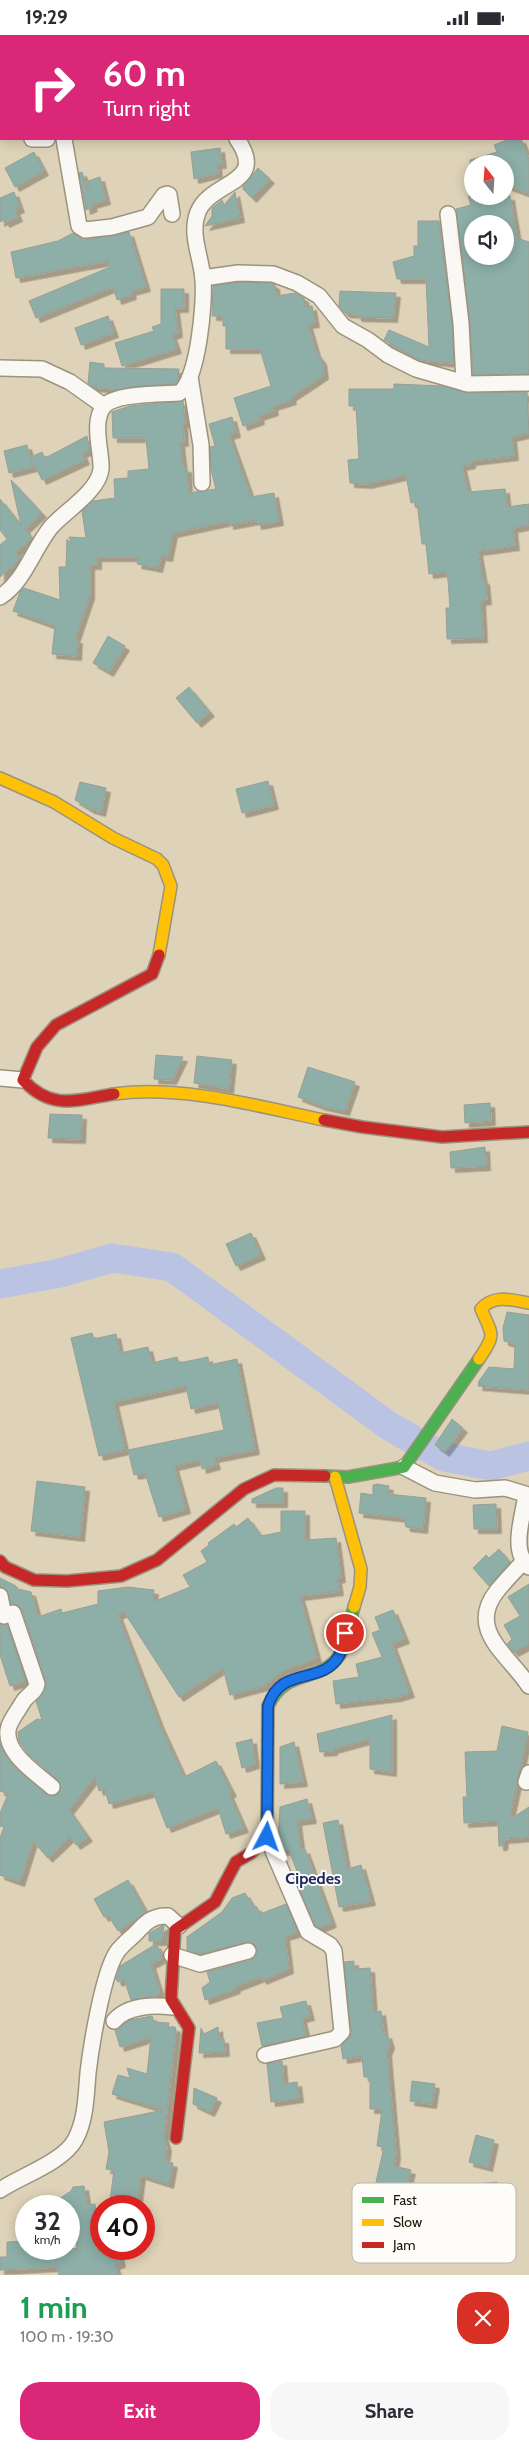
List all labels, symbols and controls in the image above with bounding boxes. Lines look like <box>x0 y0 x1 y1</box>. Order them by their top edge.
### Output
text: 19:29 <box>25 6 68 29</box>
text: 60 m <box>103 52 186 95</box>
icon: right <box>20 55 85 120</box>
text: Turn right <box>103 95 190 122</box>
north arrow <box>464 155 514 205</box>
map controls <box>464 155 514 265</box>
button: sound <box>464 215 514 265</box>
pin <box>324 1612 366 1654</box>
icon: arrive <box>331 1619 359 1647</box>
position arrow <box>240 1810 292 1862</box>
district label: Cipedes <box>285 1869 341 1888</box>
legend <box>352 2183 516 2263</box>
text: Fast <box>393 2191 417 2209</box>
speed limit sign: 40 <box>90 2195 155 2260</box>
text: 32 <box>34 2206 61 2236</box>
text: Slow <box>393 2213 422 2231</box>
text: km/h <box>34 2232 61 2247</box>
text: Jam <box>392 2236 415 2254</box>
text: 1 min <box>20 2289 88 2326</box>
button: close <box>457 2292 509 2344</box>
text: 100 m · 19:30 <box>20 2327 114 2346</box>
button: Exit <box>20 2382 260 2440</box>
button: Share <box>270 2382 509 2440</box>

